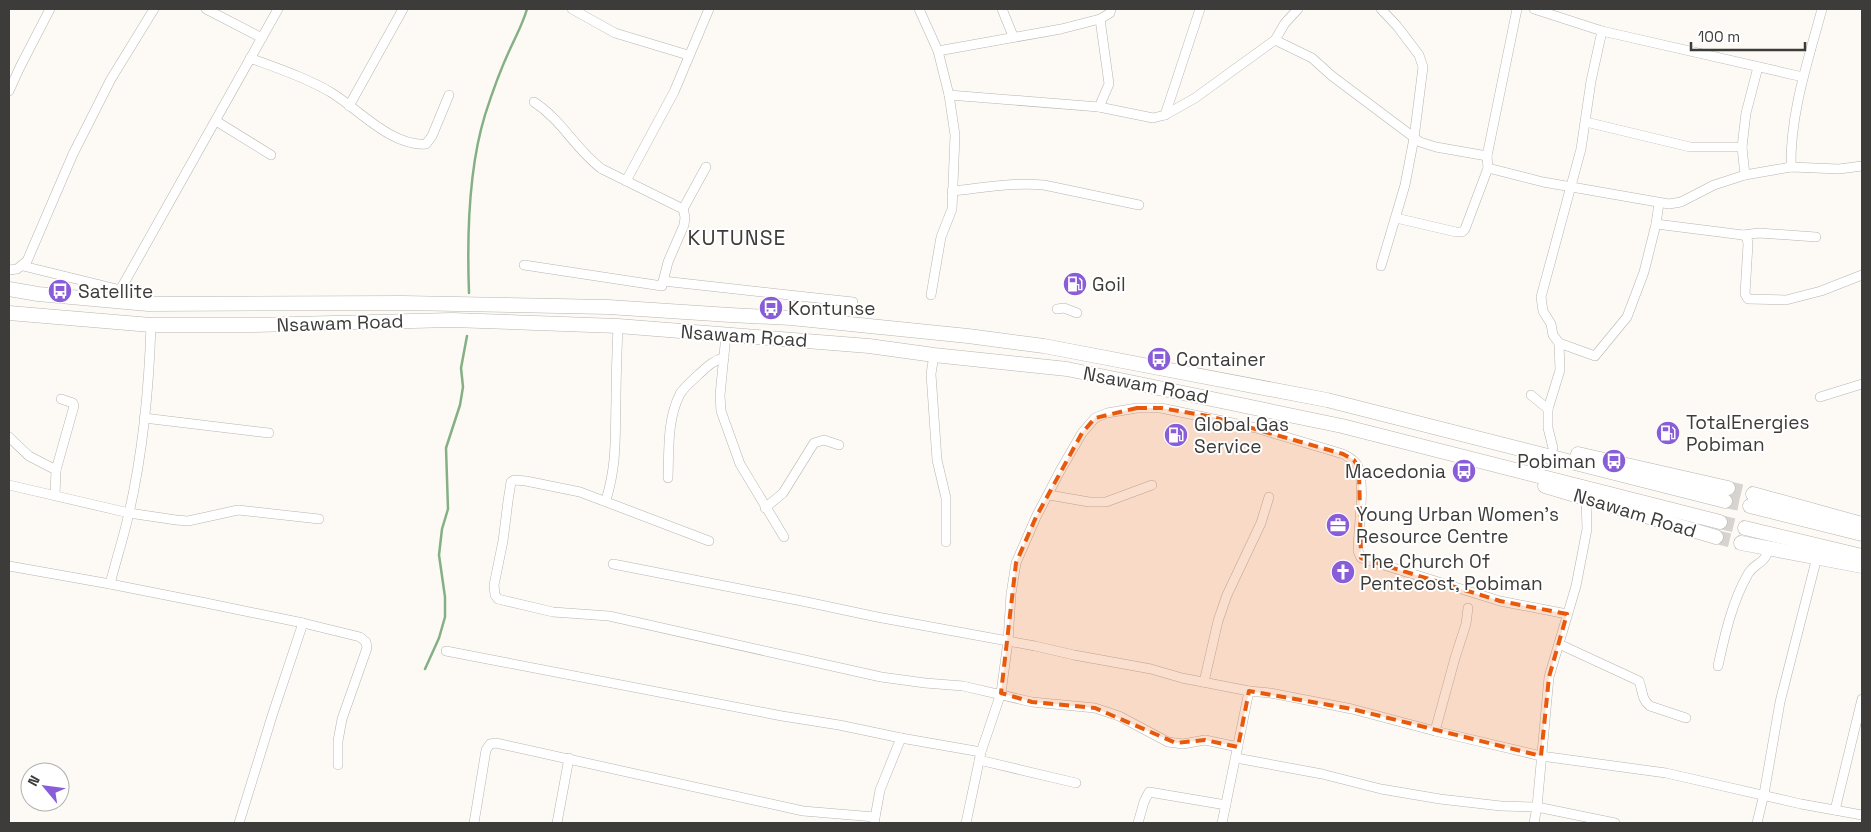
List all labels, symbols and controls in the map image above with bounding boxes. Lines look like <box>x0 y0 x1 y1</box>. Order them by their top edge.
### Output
scale bar <box>1691 20 1805 52</box>
text: 100 m <box>1698 27 1740 46</box>
district label: KUTUNSE <box>688 224 786 251</box>
fuel station icon: Goil <box>1062 271 1088 297</box>
place label: Goil <box>1092 272 1126 297</box>
bus stop icon: Satellite <box>47 278 73 304</box>
place label: Satellite <box>78 279 153 304</box>
bus stop icon: Kontunse <box>758 295 784 321</box>
place label: Kontunse <box>788 296 876 321</box>
street label: Nsawam Road <box>276 308 404 338</box>
street label: Nsawam Road <box>680 319 808 353</box>
bus stop icon: Container <box>1146 346 1172 372</box>
place label: Container <box>1176 347 1266 372</box>
street label: Nsawam Road <box>1081 361 1211 409</box>
place label: TotalEnergies Pobiman <box>1686 410 1809 457</box>
place label: Global Gas Service <box>1194 412 1289 459</box>
fuel station icon: TotalEnergies Pobiman <box>1655 420 1681 446</box>
fuel station icon: Global Gas Service <box>1163 422 1189 448</box>
bus stop icon: Pobiman <box>1601 448 1627 474</box>
place label: Pobiman <box>1517 449 1596 474</box>
bus stop icon: Macedonia <box>1451 458 1477 484</box>
place label: Macedonia <box>1345 459 1446 484</box>
street label: Nsawam Road <box>1571 482 1699 544</box>
place label: Young Urban Women's Resource Centre <box>1356 502 1559 549</box>
office icon: Young Urban Women's Resource Centre <box>1325 512 1351 538</box>
place label: The Church Of Pentecost, Pobiman <box>1360 549 1543 596</box>
church icon: The Church Of Pentecost, Pobiman <box>1330 559 1356 585</box>
north arrow <box>20 762 70 812</box>
text: N <box>23 772 44 789</box>

